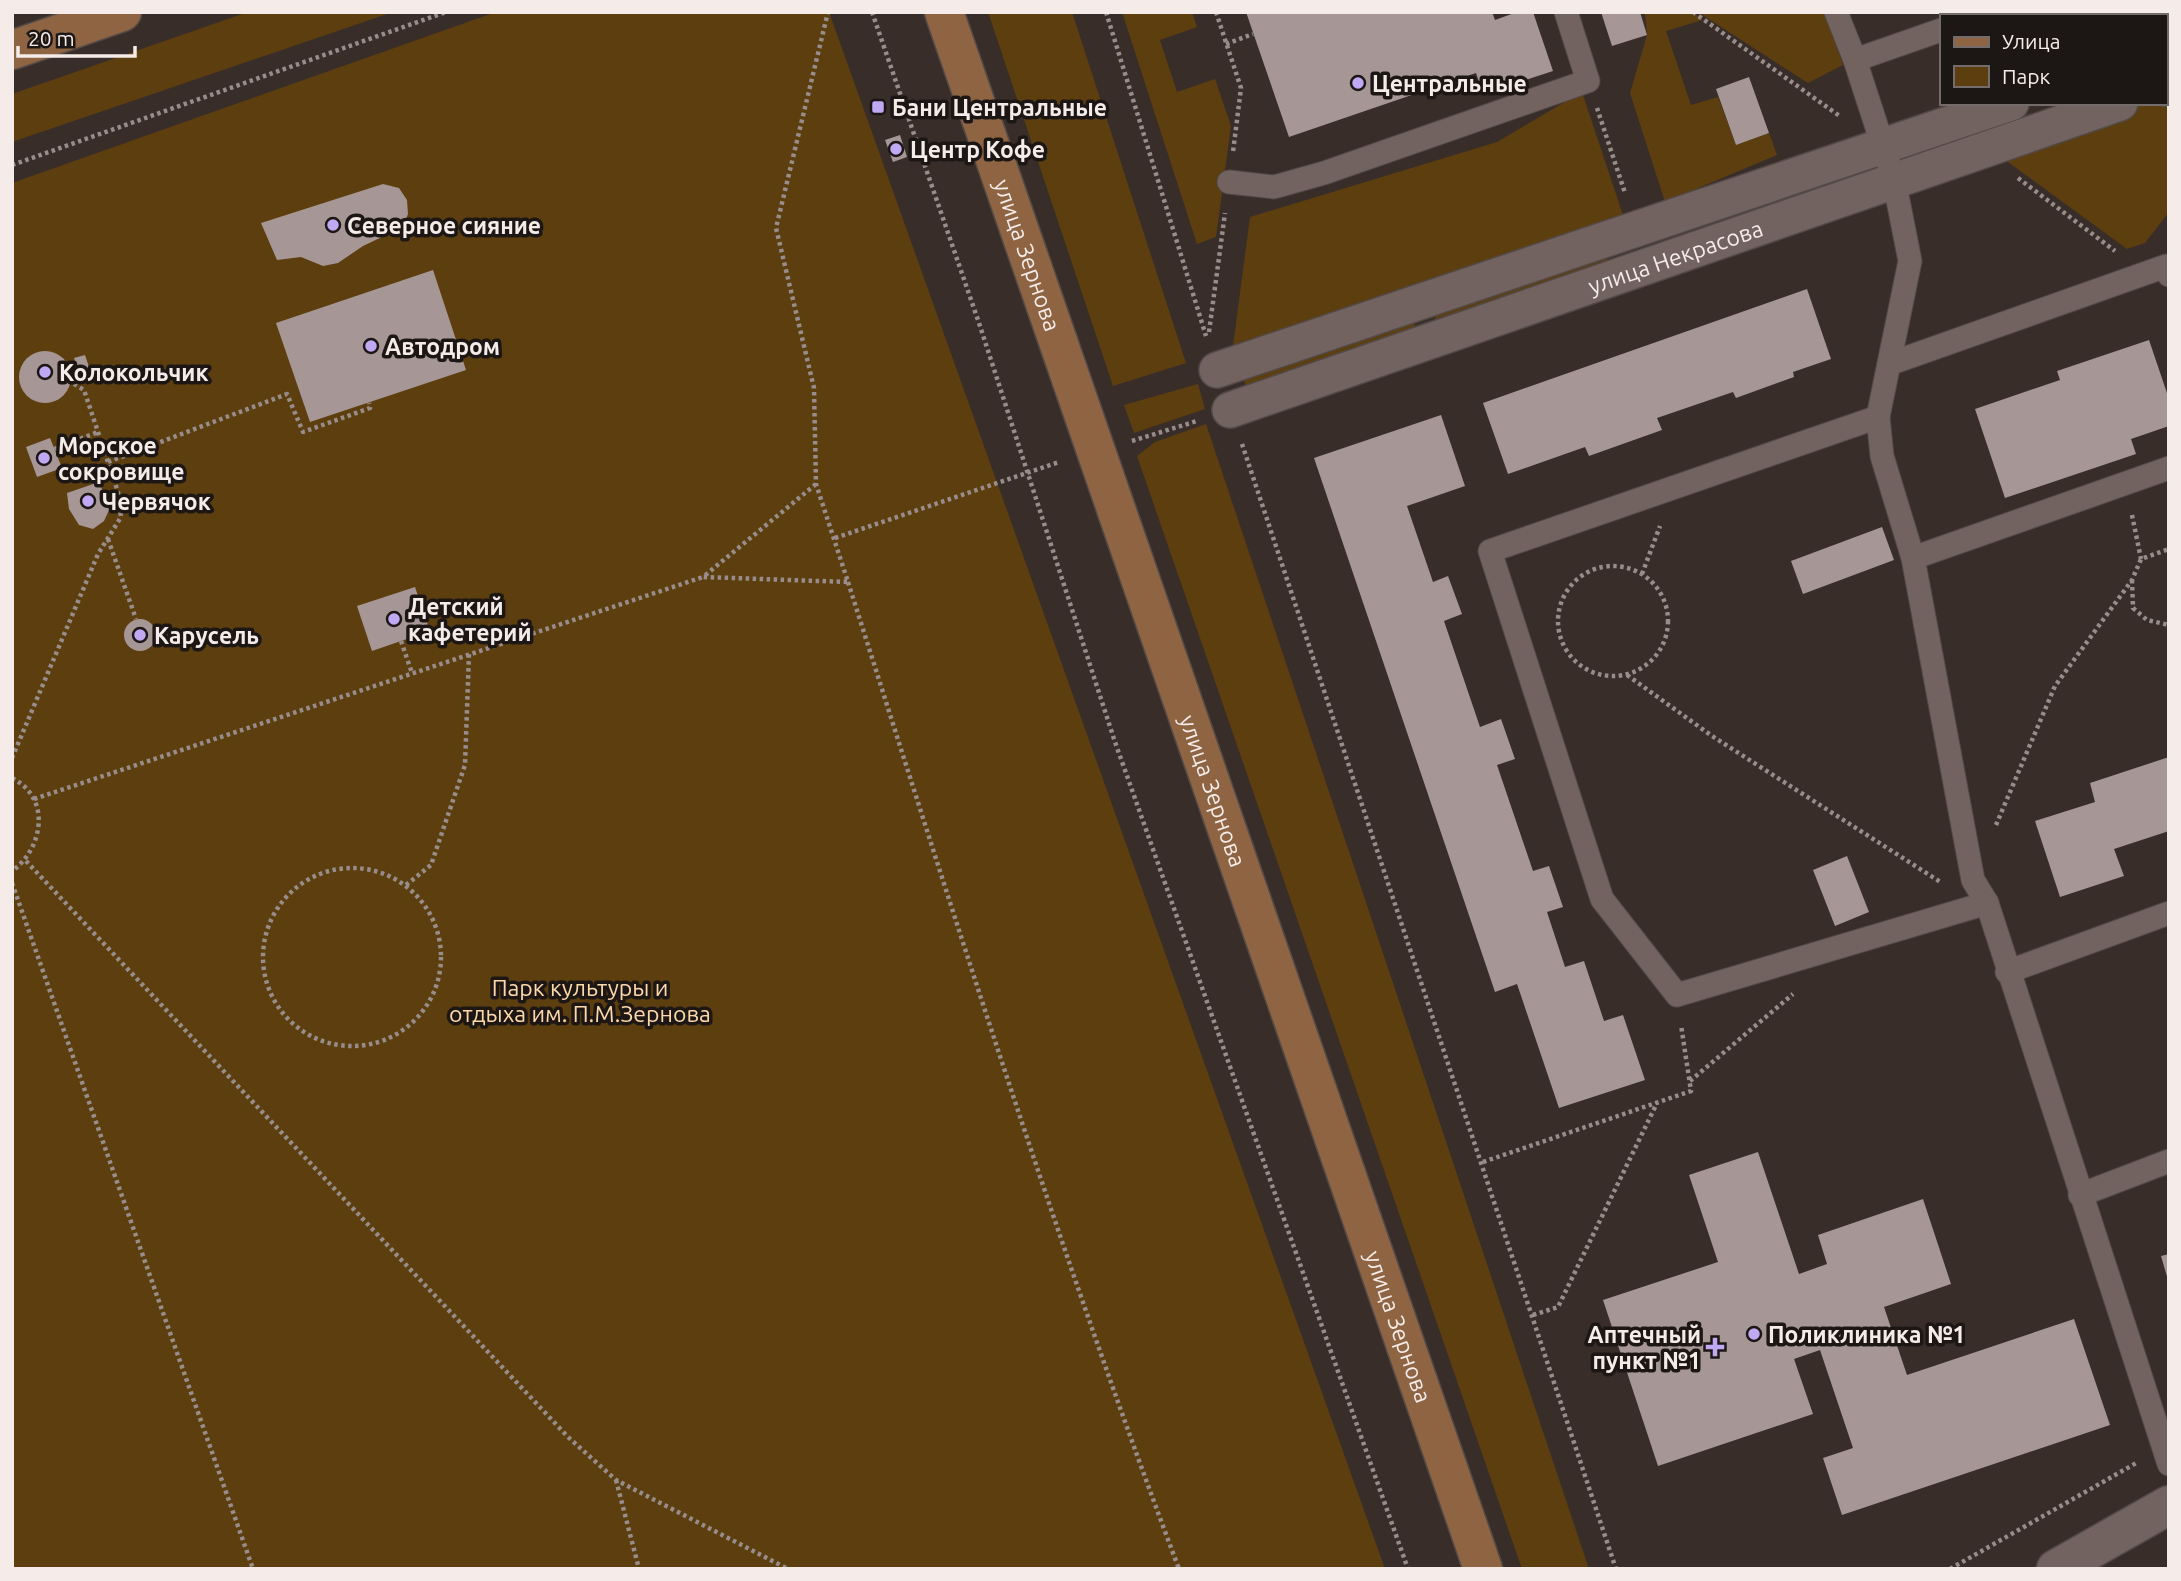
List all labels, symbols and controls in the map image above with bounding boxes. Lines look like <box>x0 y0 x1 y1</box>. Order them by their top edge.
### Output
scale bar <box>18 14 135 58</box>
legend <box>1940 14 2167 105</box>
text: 20 m <box>28 26 75 50</box>
text: Улица <box>2002 29 2060 53</box>
text: Парк <box>2002 64 2051 88</box>
place label: Центральные <box>1372 71 1527 96</box>
marker: Центральные <box>1350 75 1366 91</box>
place label: Бани Центральные <box>892 95 1107 120</box>
marker: Бани Центральные <box>870 99 886 115</box>
place label: Центр Кофе <box>910 137 1045 162</box>
marker: Центр Кофе <box>888 141 904 157</box>
street label: улица Зернова <box>990 176 1066 334</box>
place label: Северное сияние <box>347 213 541 238</box>
street label: улица Некрасова <box>1585 215 1766 298</box>
marker: Северное сияние <box>325 217 341 233</box>
place label: Автодром <box>385 334 500 359</box>
marker: Автодром <box>363 338 379 354</box>
place label: Колокольчик <box>59 360 208 385</box>
marker: Колокольчик <box>37 364 53 380</box>
place label: Морское сокровище <box>58 433 184 484</box>
marker: Морское сокровище <box>36 450 52 466</box>
place label: Червячок <box>102 489 211 514</box>
marker: Червячок <box>80 493 96 509</box>
place label: Детский кафетерий <box>408 594 531 645</box>
marker: Детский кафетерий <box>386 611 402 627</box>
place label: Карусель <box>154 623 259 648</box>
marker: Карусель <box>132 627 148 643</box>
street label: улица Зернова <box>1176 712 1251 870</box>
park label: Парк культуры и отдыха им. П.М.Зернова <box>449 975 711 1026</box>
street label: улица Зернова <box>1361 1247 1437 1406</box>
place label: Аптечный пункт №1 <box>1587 1322 1701 1373</box>
place label: Поликлиника №1 <box>1768 1322 1966 1347</box>
marker: Поликлиника №1 <box>1746 1326 1762 1342</box>
marker: Аптечный пункт №1 <box>1707 1339 1723 1355</box>

